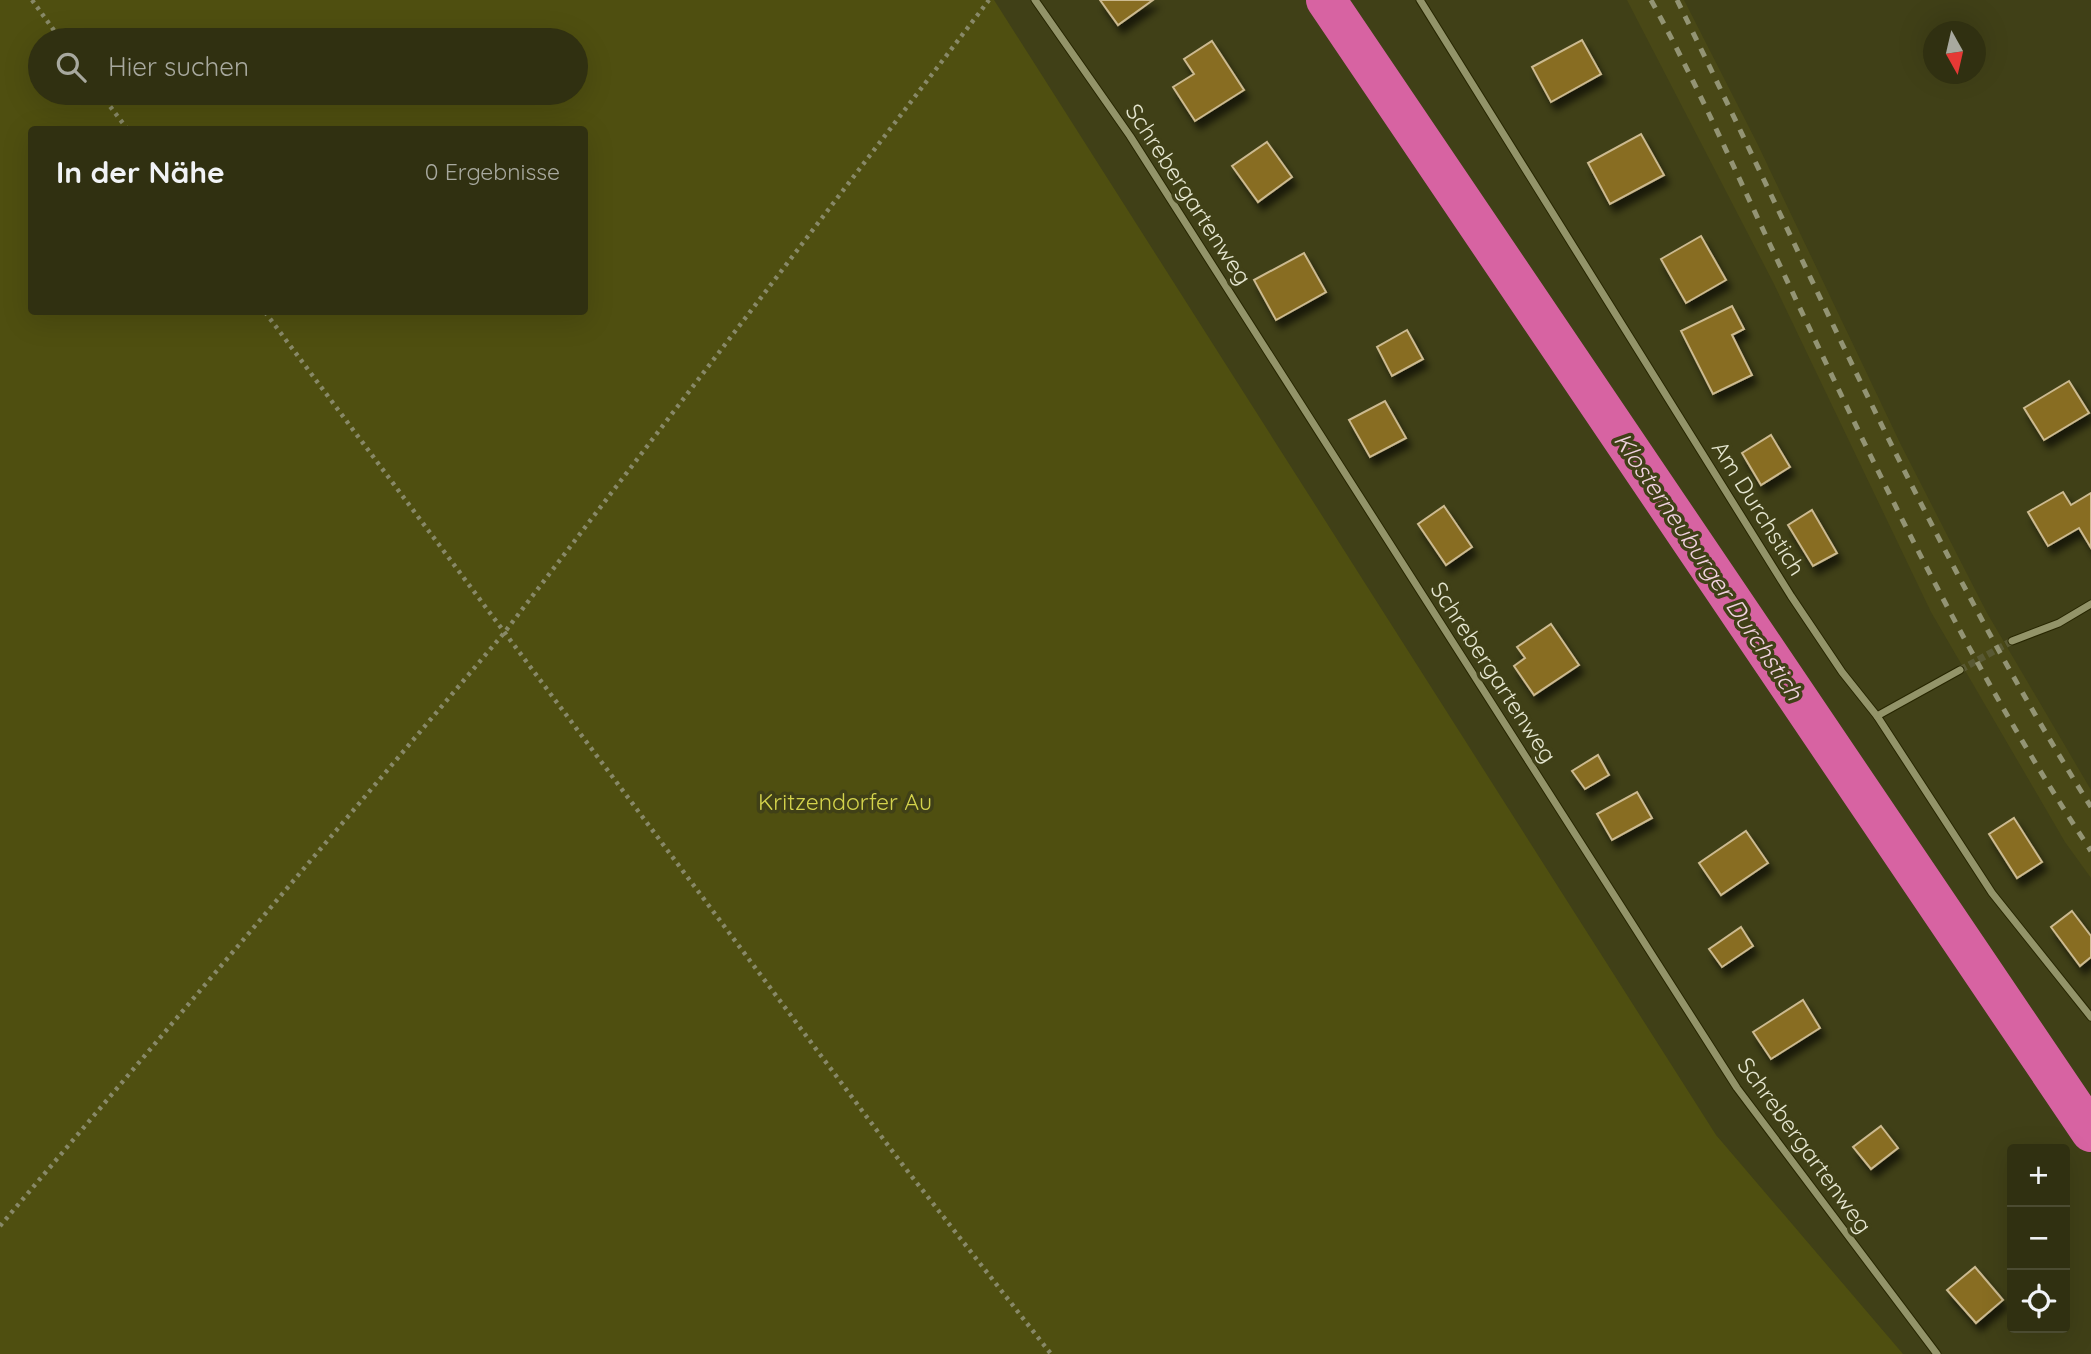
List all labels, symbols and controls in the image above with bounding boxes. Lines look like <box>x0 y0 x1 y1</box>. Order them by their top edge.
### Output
north arrow <box>1923 21 1986 84</box>
search box <box>28 28 588 105</box>
icon: search <box>52 48 90 86</box>
text: Hier suchen <box>108 50 249 83</box>
street label: Schrebergartenweg <box>1120 98 1258 290</box>
text: In der Nähe <box>56 153 225 191</box>
text: 0 Ergebnisse <box>425 157 560 186</box>
water label: Klosterneuburger Durchstich <box>1608 426 1810 706</box>
street label: Am Durchstich <box>1706 435 1812 581</box>
street label: Schrebergartenweg <box>1425 576 1563 768</box>
park label: Kritzendorfer Au <box>758 787 932 816</box>
street label: Schrebergartenweg <box>1731 1051 1879 1239</box>
map controls <box>2007 1144 2070 1333</box>
button: + <box>2007 1144 2070 1207</box>
button: − <box>2007 1207 2070 1270</box>
button: locate <box>2007 1270 2070 1333</box>

